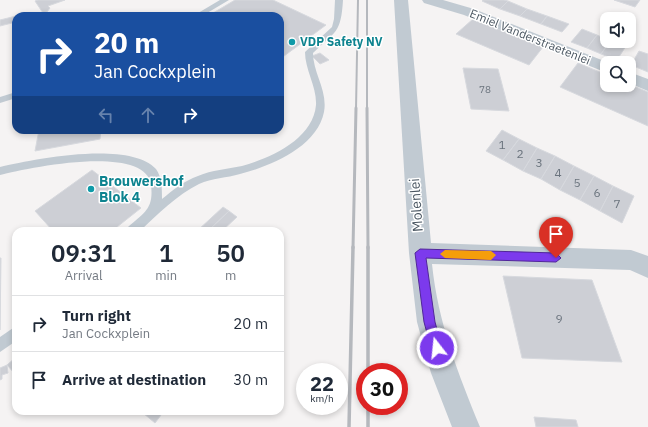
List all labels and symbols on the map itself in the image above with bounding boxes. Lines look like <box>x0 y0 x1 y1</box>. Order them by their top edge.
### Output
street label: Emiel Vanderstraetenlei <box>468 5 593 68</box>
place label: VDP Safety NV <box>300 34 383 49</box>
marker: VDP Safety NV <box>287 37 297 47</box>
house number: 78 <box>479 83 491 96</box>
house number: 1 <box>498 137 506 152</box>
house number: 2 <box>516 146 524 161</box>
house number: 3 <box>535 155 543 170</box>
house number: 4 <box>554 165 562 180</box>
place label: Brouwershof Blok 4 <box>99 172 184 206</box>
house number: 5 <box>573 175 581 190</box>
street label: Molenlei <box>405 178 427 232</box>
marker: Brouwershof Blok 4 <box>86 184 96 194</box>
house number: 6 <box>593 185 601 200</box>
house number: 7 <box>613 196 621 211</box>
pin <box>539 217 573 258</box>
house number: 9 <box>555 311 563 326</box>
position arrow <box>416 327 458 369</box>
speed limit sign: 30 <box>356 363 408 415</box>

